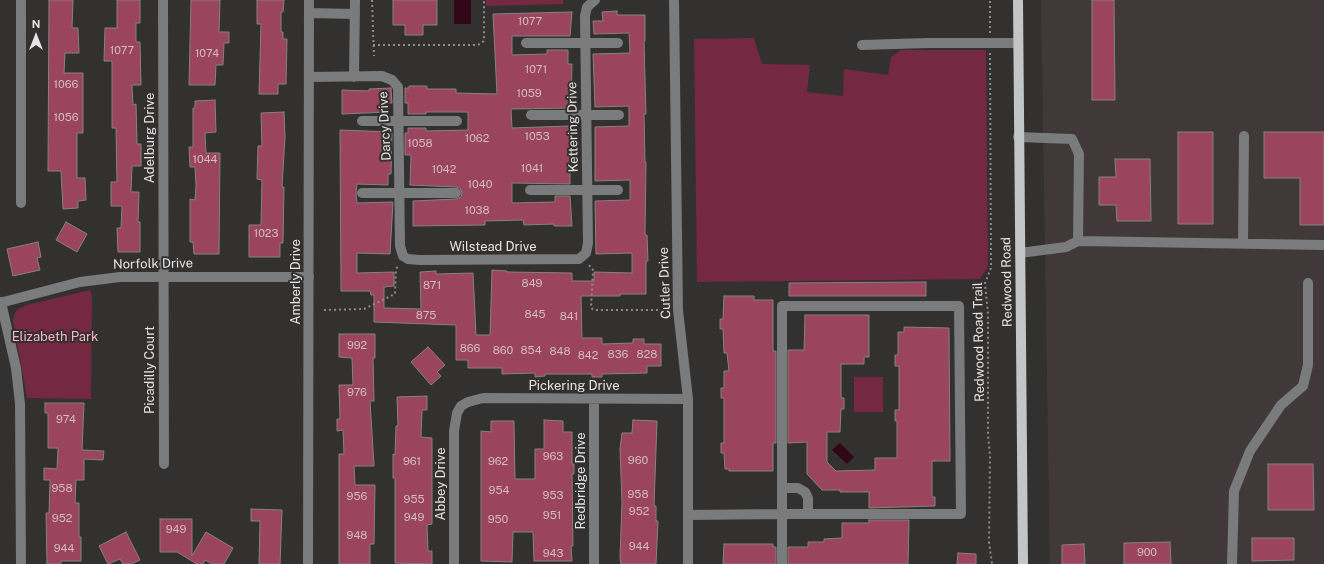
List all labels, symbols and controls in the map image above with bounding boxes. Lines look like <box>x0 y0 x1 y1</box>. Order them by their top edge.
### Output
house number: 1077 <box>518 15 542 29</box>
north arrow <box>16 16 56 56</box>
text: N <box>32 18 40 30</box>
house number: 1077 <box>110 44 134 58</box>
house number: 1074 <box>195 47 219 61</box>
house number: 1071 <box>525 63 547 77</box>
house number: 1066 <box>54 78 78 92</box>
street label: Kettering Drive <box>564 82 582 172</box>
house number: 1059 <box>516 87 542 101</box>
street label: Darcy Drive <box>375 91 395 161</box>
street label: Adelburg Drive <box>142 93 158 183</box>
house number: 1056 <box>53 111 79 125</box>
house number: 1053 <box>524 130 550 144</box>
house number: 1062 <box>465 132 489 146</box>
house number: 1058 <box>407 137 433 151</box>
house number: 1044 <box>192 153 218 167</box>
house number: 1041 <box>521 162 543 176</box>
house number: 1042 <box>432 163 456 177</box>
house number: 1040 <box>468 178 492 192</box>
house number: 1038 <box>464 204 490 218</box>
house number: 1023 <box>254 227 278 241</box>
street label: Redwood Road <box>998 237 1016 327</box>
street label: Amberly Drive <box>288 239 304 325</box>
street label: Wilstead Drive <box>449 239 537 255</box>
street label: Cutler Drive <box>656 247 674 319</box>
street label: Norfolk Drive <box>113 256 193 272</box>
house number: 849 <box>522 277 542 291</box>
house number: 871 <box>423 279 441 293</box>
street label: Redwood Road Trail <box>970 282 988 402</box>
house number: 845 <box>525 308 545 322</box>
house number: 875 <box>416 309 436 323</box>
house number: 841 <box>560 310 578 324</box>
street label: Picadilly Court <box>142 326 158 414</box>
park label: Elizabeth Park <box>12 329 98 345</box>
house number: 992 <box>347 339 367 353</box>
house number: 866 <box>460 342 480 356</box>
house number: 860 <box>493 344 513 358</box>
house number: 854 <box>520 344 542 358</box>
house number: 848 <box>549 345 571 359</box>
house number: 836 <box>608 348 628 362</box>
house number: 828 <box>637 348 657 362</box>
house number: 842 <box>578 349 598 363</box>
street label: Pickering Drive <box>528 378 620 394</box>
house number: 976 <box>347 386 367 400</box>
house number: 974 <box>56 413 76 427</box>
street label: Redbridge Drive <box>573 432 589 530</box>
street label: Abbey Drive <box>433 447 449 521</box>
house number: 963 <box>543 450 563 464</box>
house number: 960 <box>628 454 648 468</box>
house number: 961 <box>403 455 421 469</box>
house number: 962 <box>488 455 508 469</box>
house number: 958 <box>51 482 73 496</box>
house number: 954 <box>489 484 509 498</box>
house number: 958 <box>627 488 649 502</box>
house number: 953 <box>543 489 563 503</box>
house number: 956 <box>347 490 367 504</box>
house number: 955 <box>404 493 424 507</box>
house number: 952 <box>629 505 649 519</box>
house number: 951 <box>543 509 561 523</box>
house number: 949 <box>404 511 424 525</box>
house number: 952 <box>52 512 72 526</box>
house number: 950 <box>488 513 508 527</box>
house number: 949 <box>166 523 186 537</box>
house number: 948 <box>347 529 367 543</box>
house number: 944 <box>629 540 649 554</box>
house number: 944 <box>54 542 74 556</box>
house number: 900 <box>1137 546 1157 560</box>
house number: 943 <box>543 547 563 561</box>

